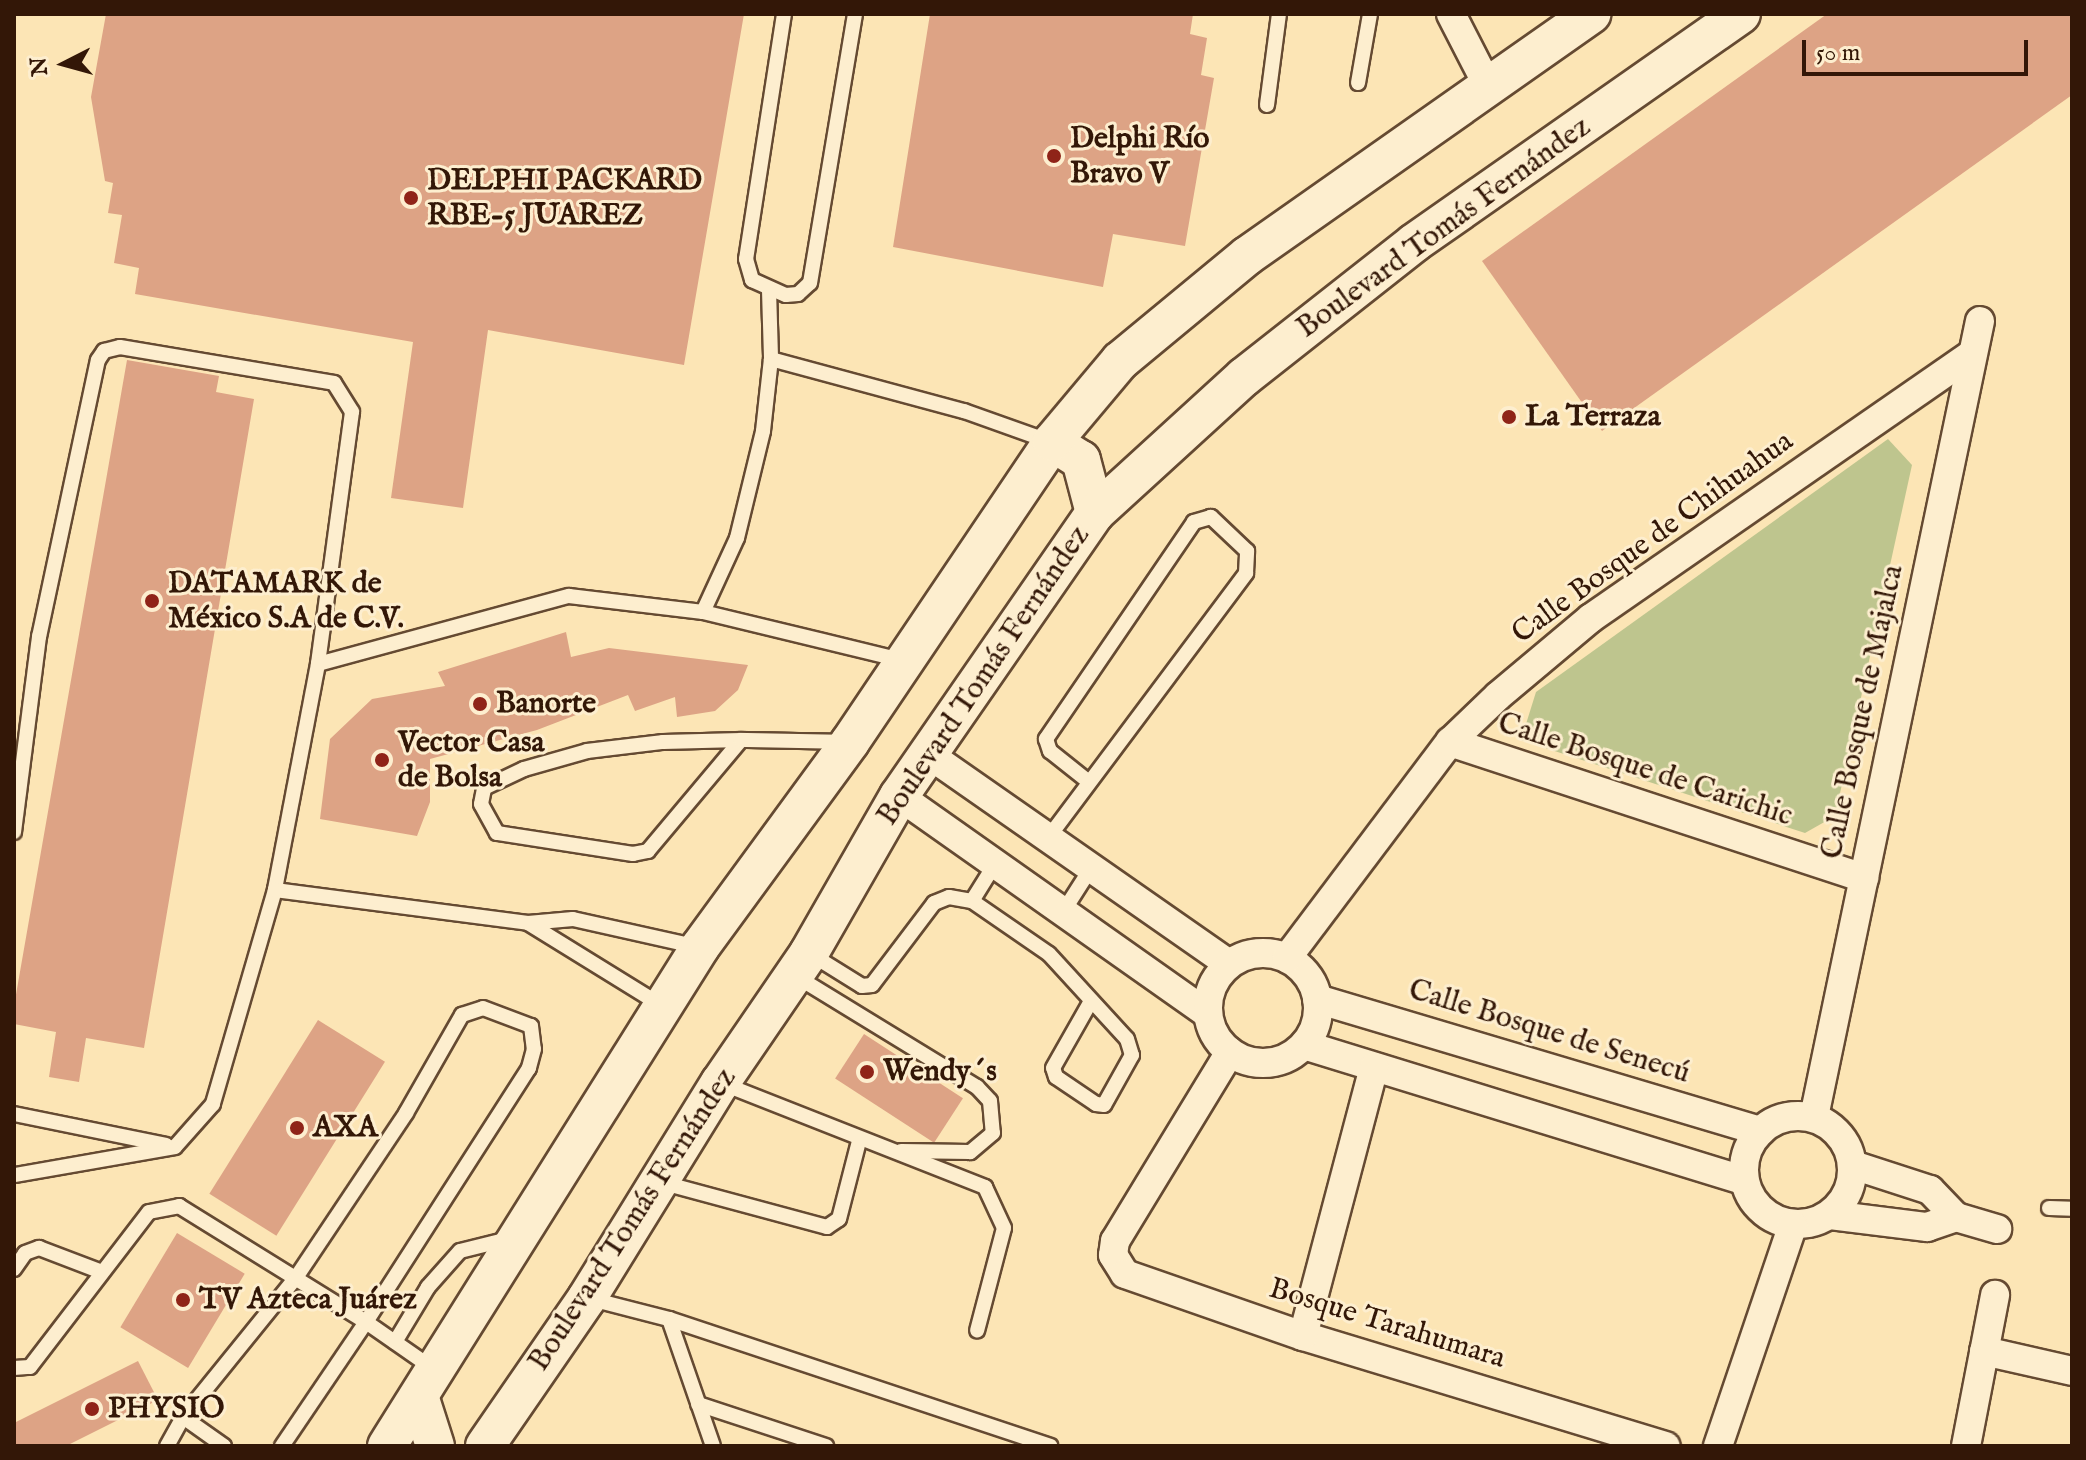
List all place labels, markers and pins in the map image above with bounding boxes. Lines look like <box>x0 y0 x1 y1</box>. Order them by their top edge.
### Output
place label: Delphi Río Bravo V <box>1070 121 1209 192</box>
marker: Delphi Río Bravo V <box>1045 147 1063 165</box>
place label: DELPHI PACKARD RBE-5 JUAREZ <box>427 163 702 234</box>
marker: DELPHI PACKARD RBE-5 JUAREZ <box>402 189 420 207</box>
place label: La Terraza <box>1525 399 1661 435</box>
marker: La Terraza <box>1500 408 1518 426</box>
place label: DATAMARK de México S.A de C.V. <box>168 566 404 636</box>
marker: DATAMARK de México S.A de C.V. <box>143 592 161 610</box>
place label: Banorte <box>496 686 596 722</box>
marker: Banorte <box>471 695 489 713</box>
place label: Vector Casa de Bolsa <box>398 725 545 796</box>
marker: Vector Casa de Bolsa <box>373 751 391 769</box>
place label: Wendy´s <box>883 1054 997 1090</box>
marker: Wendy´s <box>858 1063 876 1081</box>
place label: AXA <box>313 1110 378 1146</box>
marker: AXA <box>288 1119 306 1137</box>
place label: TV Azteca Juárez <box>199 1282 417 1318</box>
marker: TV Azteca Juárez <box>174 1291 192 1309</box>
place label: PHYSIO <box>108 1391 224 1427</box>
marker: PHYSIO <box>83 1400 101 1418</box>

